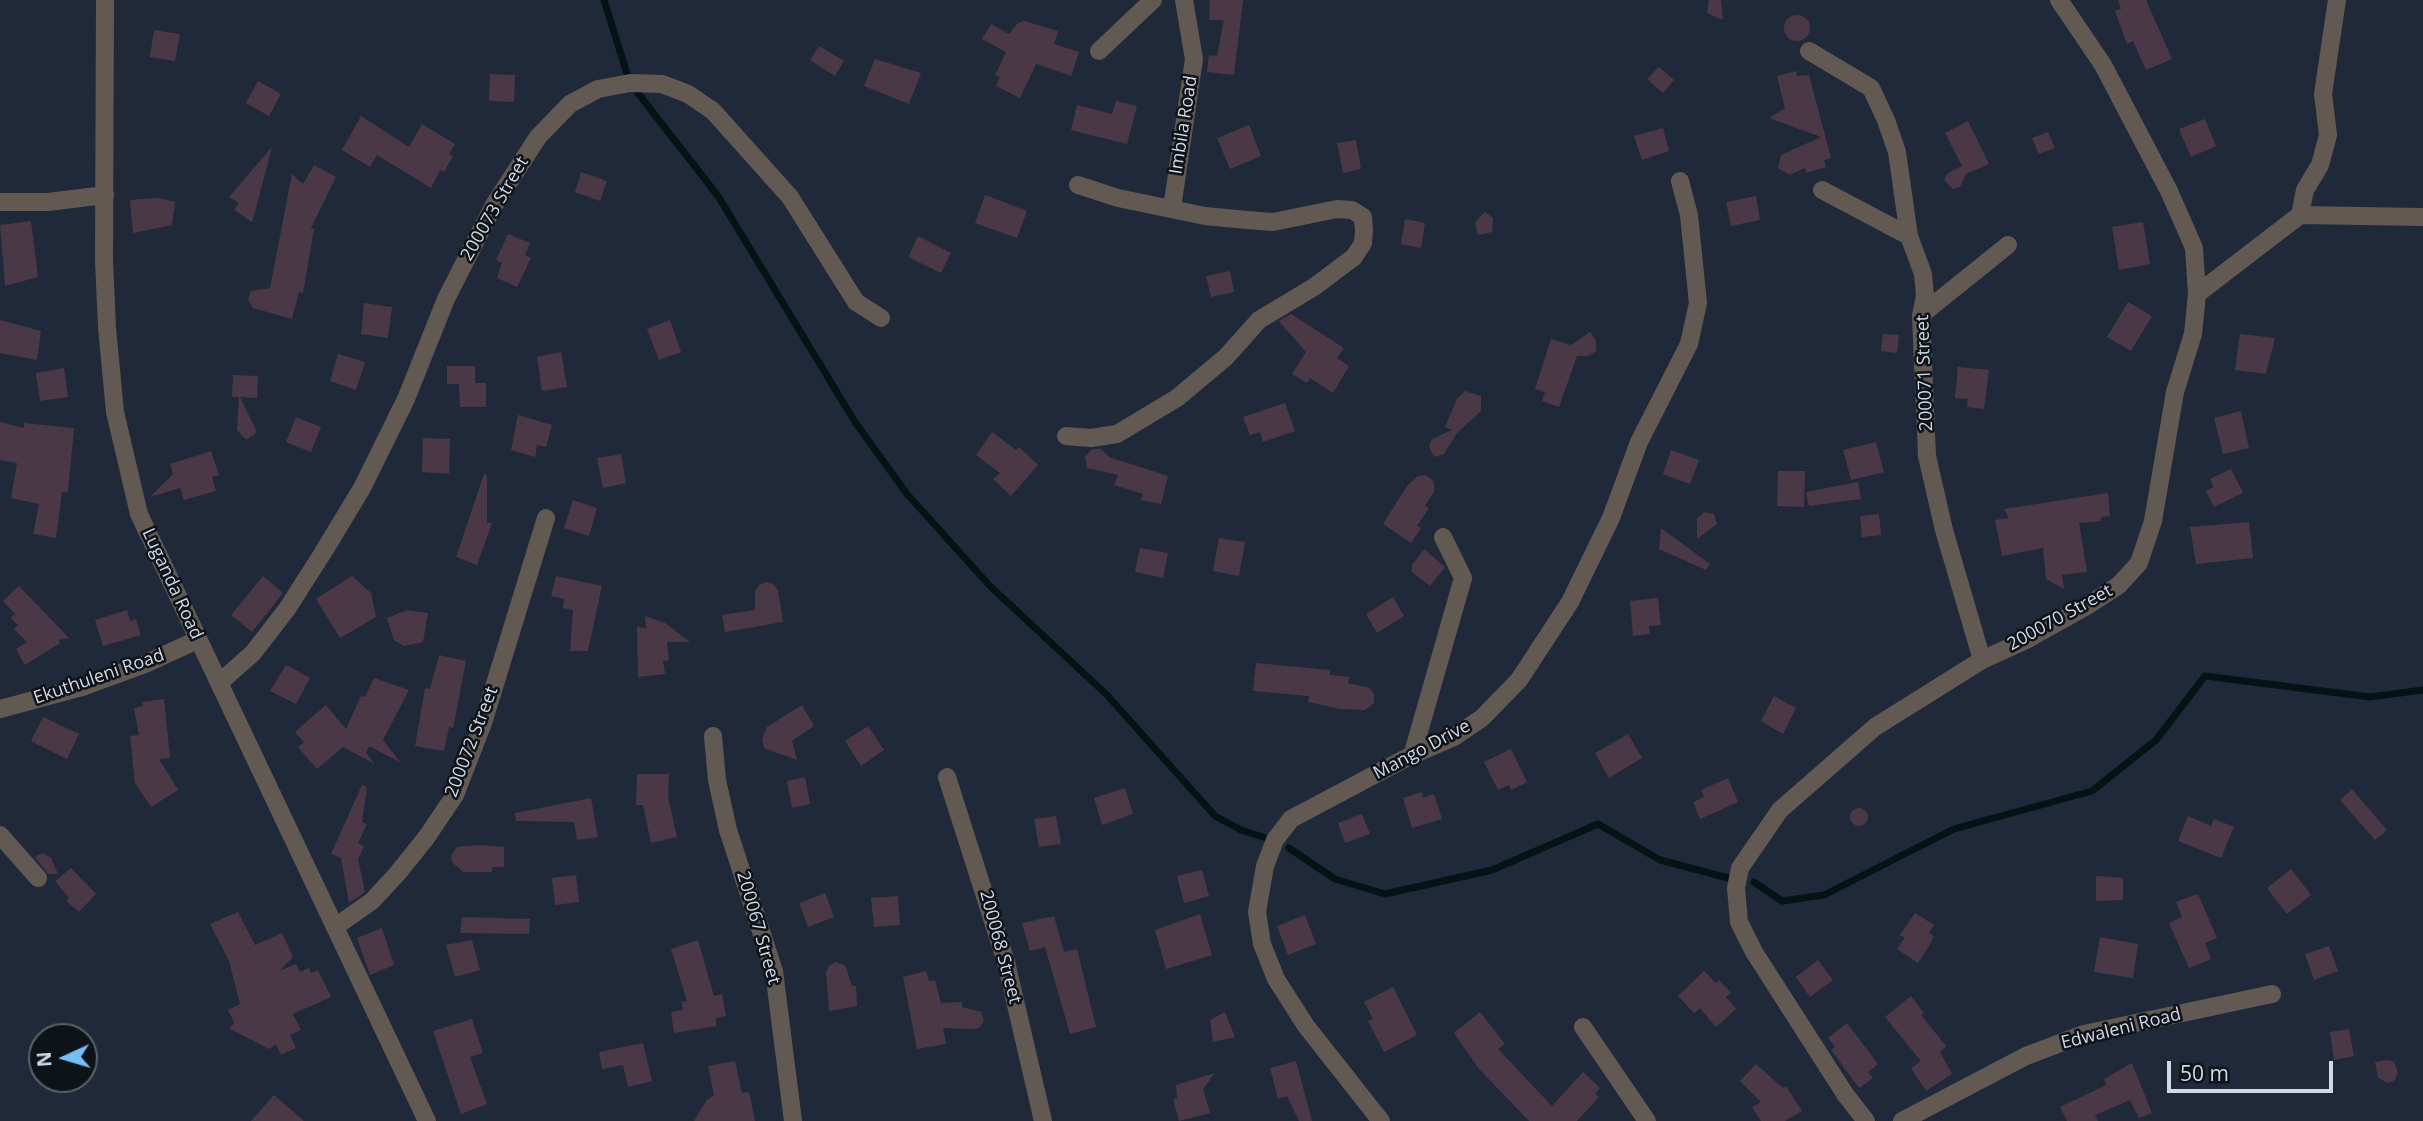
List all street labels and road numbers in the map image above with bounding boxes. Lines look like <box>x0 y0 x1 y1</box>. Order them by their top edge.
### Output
street label: Imbila Road <box>1166 74 1202 176</box>
street label: 200073 Street <box>456 153 534 265</box>
street label: 200071 Street <box>1912 314 1938 432</box>
street label: Luganda Road <box>137 525 207 643</box>
street label: 200070 Street <box>2004 580 2116 656</box>
street label: Ekuthuleni Road <box>31 645 167 709</box>
street label: 200072 Street <box>441 684 503 800</box>
street label: Mango Drive <box>1370 715 1474 785</box>
street label: 200067 Street <box>732 869 784 987</box>
street label: 200068 Street <box>974 888 1026 1006</box>
street label: Edwaleni Road <box>2059 1004 2183 1054</box>

